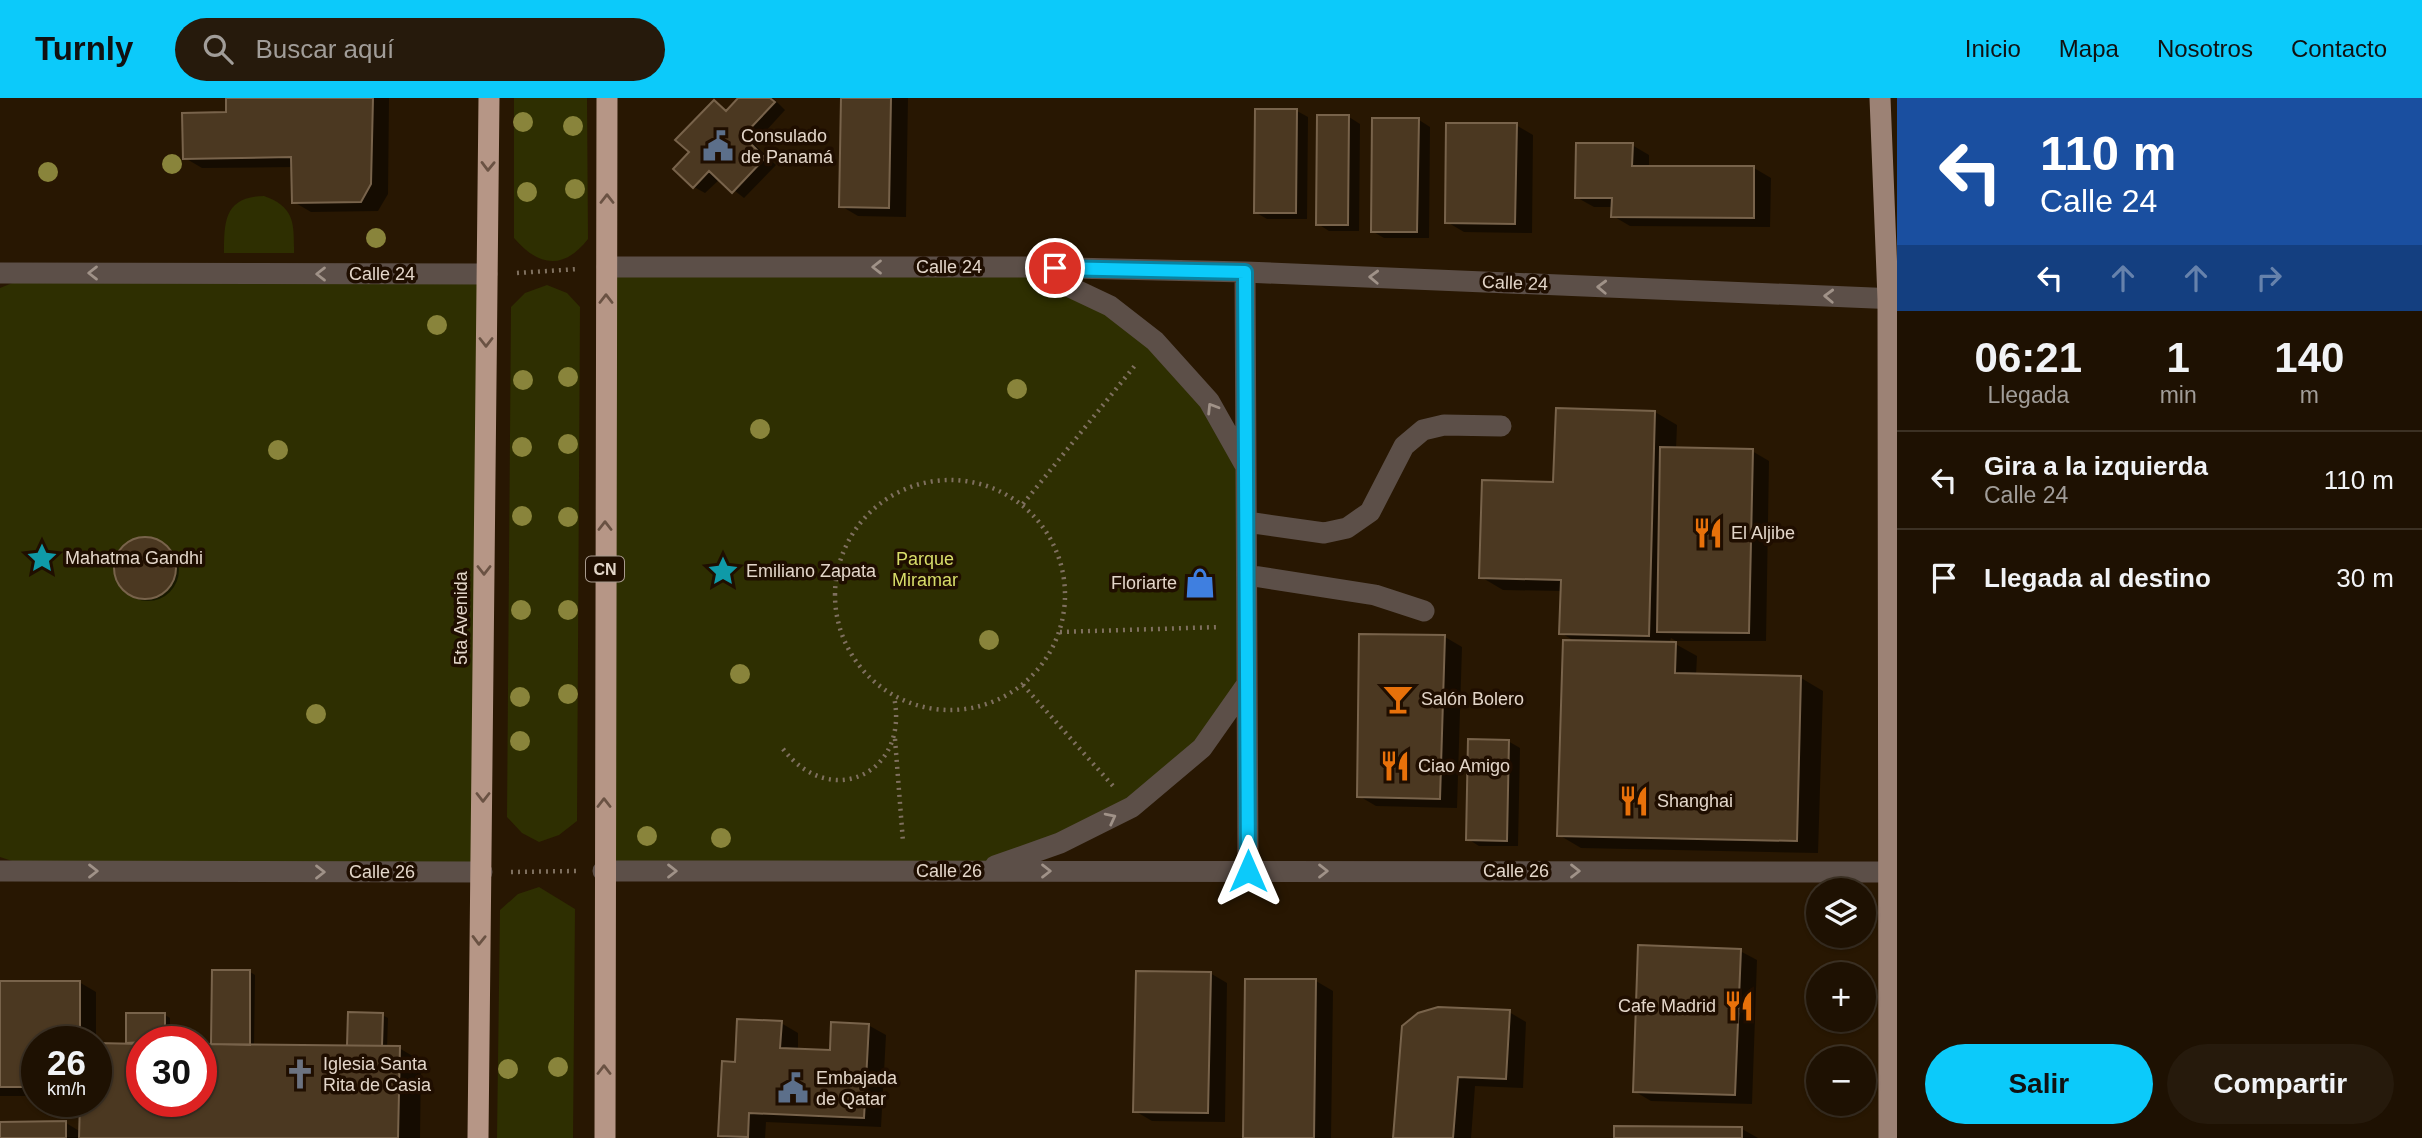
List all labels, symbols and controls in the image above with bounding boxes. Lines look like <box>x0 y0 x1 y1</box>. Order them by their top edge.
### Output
search box <box>175 18 665 81</box>
text: Turnly <box>35 30 133 67</box>
icon: search <box>199 30 237 68</box>
text: Buscar aquí <box>255 34 394 64</box>
text: Inicio <box>1965 35 2021 62</box>
text: Mapa <box>2059 35 2119 62</box>
text: Nosotros <box>2157 35 2253 62</box>
text: Contacto <box>2291 35 2387 62</box>
place label: Consulado de Panamá <box>741 126 834 167</box>
icon: left <box>1925 126 2016 217</box>
text: 110 m <box>2040 126 2176 180</box>
public building icon: Consulado de Panamá <box>701 129 735 163</box>
one-way arrow <box>480 161 496 172</box>
text: Calle 24 <box>2040 183 2157 219</box>
one-way arrow <box>599 193 615 204</box>
pin <box>1025 238 1085 298</box>
icon: arrive <box>1036 249 1074 287</box>
street label: Calle 24 <box>916 257 982 277</box>
one-way arrow <box>872 259 882 275</box>
icon: left <box>2031 259 2069 297</box>
icon: ahead <box>2104 259 2142 297</box>
icon: ahead <box>2177 259 2215 297</box>
icon: right <box>2250 259 2288 297</box>
street label: Calle 24 <box>349 264 415 284</box>
one-way arrow <box>87 265 98 281</box>
one-way arrow <box>315 266 325 282</box>
one-way arrow <box>1368 270 1379 285</box>
street label: Calle 24 <box>1482 272 1548 294</box>
one-way arrow <box>1596 279 1607 294</box>
one-way arrow <box>1823 289 1834 304</box>
one-way arrow <box>599 293 614 304</box>
text: 06:21 <box>1975 334 2082 381</box>
text: 1 <box>2166 334 2190 381</box>
text: 140 <box>2274 334 2344 381</box>
one-way arrow <box>478 338 494 348</box>
text: Llegada <box>1987 382 2069 408</box>
text: min <box>2160 382 2197 408</box>
text: m <box>2300 382 2319 408</box>
one-way arrow <box>1208 403 1221 416</box>
text: Gira a la izquierda <box>1984 451 2208 481</box>
icon: left <box>1925 461 1963 499</box>
text: 110 m <box>2324 465 2394 495</box>
text: Calle 24 <box>1984 482 2068 508</box>
restaurant icon: El Aljibe <box>1691 516 1725 550</box>
one-way arrow <box>597 521 613 531</box>
place label: El Aljibe <box>1731 523 1795 543</box>
place icon: Mahatma Gandhi <box>25 541 59 575</box>
place label: Mahatma Gandhi <box>65 548 203 568</box>
park label: Parque Miramar <box>892 549 958 590</box>
place icon: Emiliano Zapata <box>706 554 740 588</box>
road number: CN <box>586 556 624 582</box>
icon: arrive <box>1925 559 1963 597</box>
place label: Emiliano Zapata <box>746 561 877 581</box>
text: Llegada al destino <box>1984 563 2211 593</box>
text: 30 m <box>2336 563 2394 593</box>
one-way arrow <box>477 565 492 576</box>
shop icon: Floriarte <box>1183 566 1217 600</box>
street label: 5ta Avenida <box>451 570 471 665</box>
place label: Floriarte <box>1111 573 1177 593</box>
bar icon: Salón Bolero <box>1381 682 1415 716</box>
place label: Salón Bolero <box>1421 689 1524 709</box>
restaurant icon: Ciao Amigo <box>1378 749 1412 783</box>
place label: Ciao Amigo <box>1418 756 1510 776</box>
restaurant icon: Shanghai <box>1617 784 1651 818</box>
place label: Shanghai <box>1657 791 1733 811</box>
one-way arrow <box>475 793 491 803</box>
one-way arrow <box>596 797 612 808</box>
one-way arrow <box>1104 812 1116 826</box>
position arrow <box>1211 834 1285 908</box>
street label: Calle 26 <box>916 861 982 881</box>
street label: Calle 26 <box>1483 861 1549 881</box>
street label: Calle 26 <box>349 862 415 882</box>
one-way arrow <box>88 863 98 879</box>
one-way arrow <box>667 863 677 879</box>
one-way arrow <box>1041 863 1052 879</box>
one-way arrow <box>1318 863 1328 879</box>
one-way arrow <box>1570 863 1580 879</box>
one-way arrow <box>315 864 326 880</box>
map controls <box>1806 878 1876 1116</box>
button: layers <box>1806 878 1876 948</box>
one-way arrow <box>472 935 487 946</box>
button: + <box>1806 962 1876 1032</box>
restaurant icon: Cafe Madrid <box>1722 989 1756 1023</box>
place label: Cafe Madrid <box>1618 996 1716 1016</box>
speed limit sign: 30 <box>126 1026 217 1117</box>
text: 26 <box>47 1043 86 1082</box>
button: Salir <box>1925 1044 2153 1124</box>
button: Compartir <box>2167 1044 2394 1124</box>
button: − <box>1806 1046 1876 1116</box>
place label: Iglesia Santa Rita de Casia <box>323 1054 432 1095</box>
church icon: Iglesia Santa Rita de Casia <box>283 1057 317 1091</box>
one-way arrow <box>596 1064 612 1075</box>
place label: Embajada de Qatar <box>816 1068 898 1109</box>
public building icon: Embajada de Qatar <box>776 1071 810 1105</box>
text: km/h <box>47 1079 86 1099</box>

